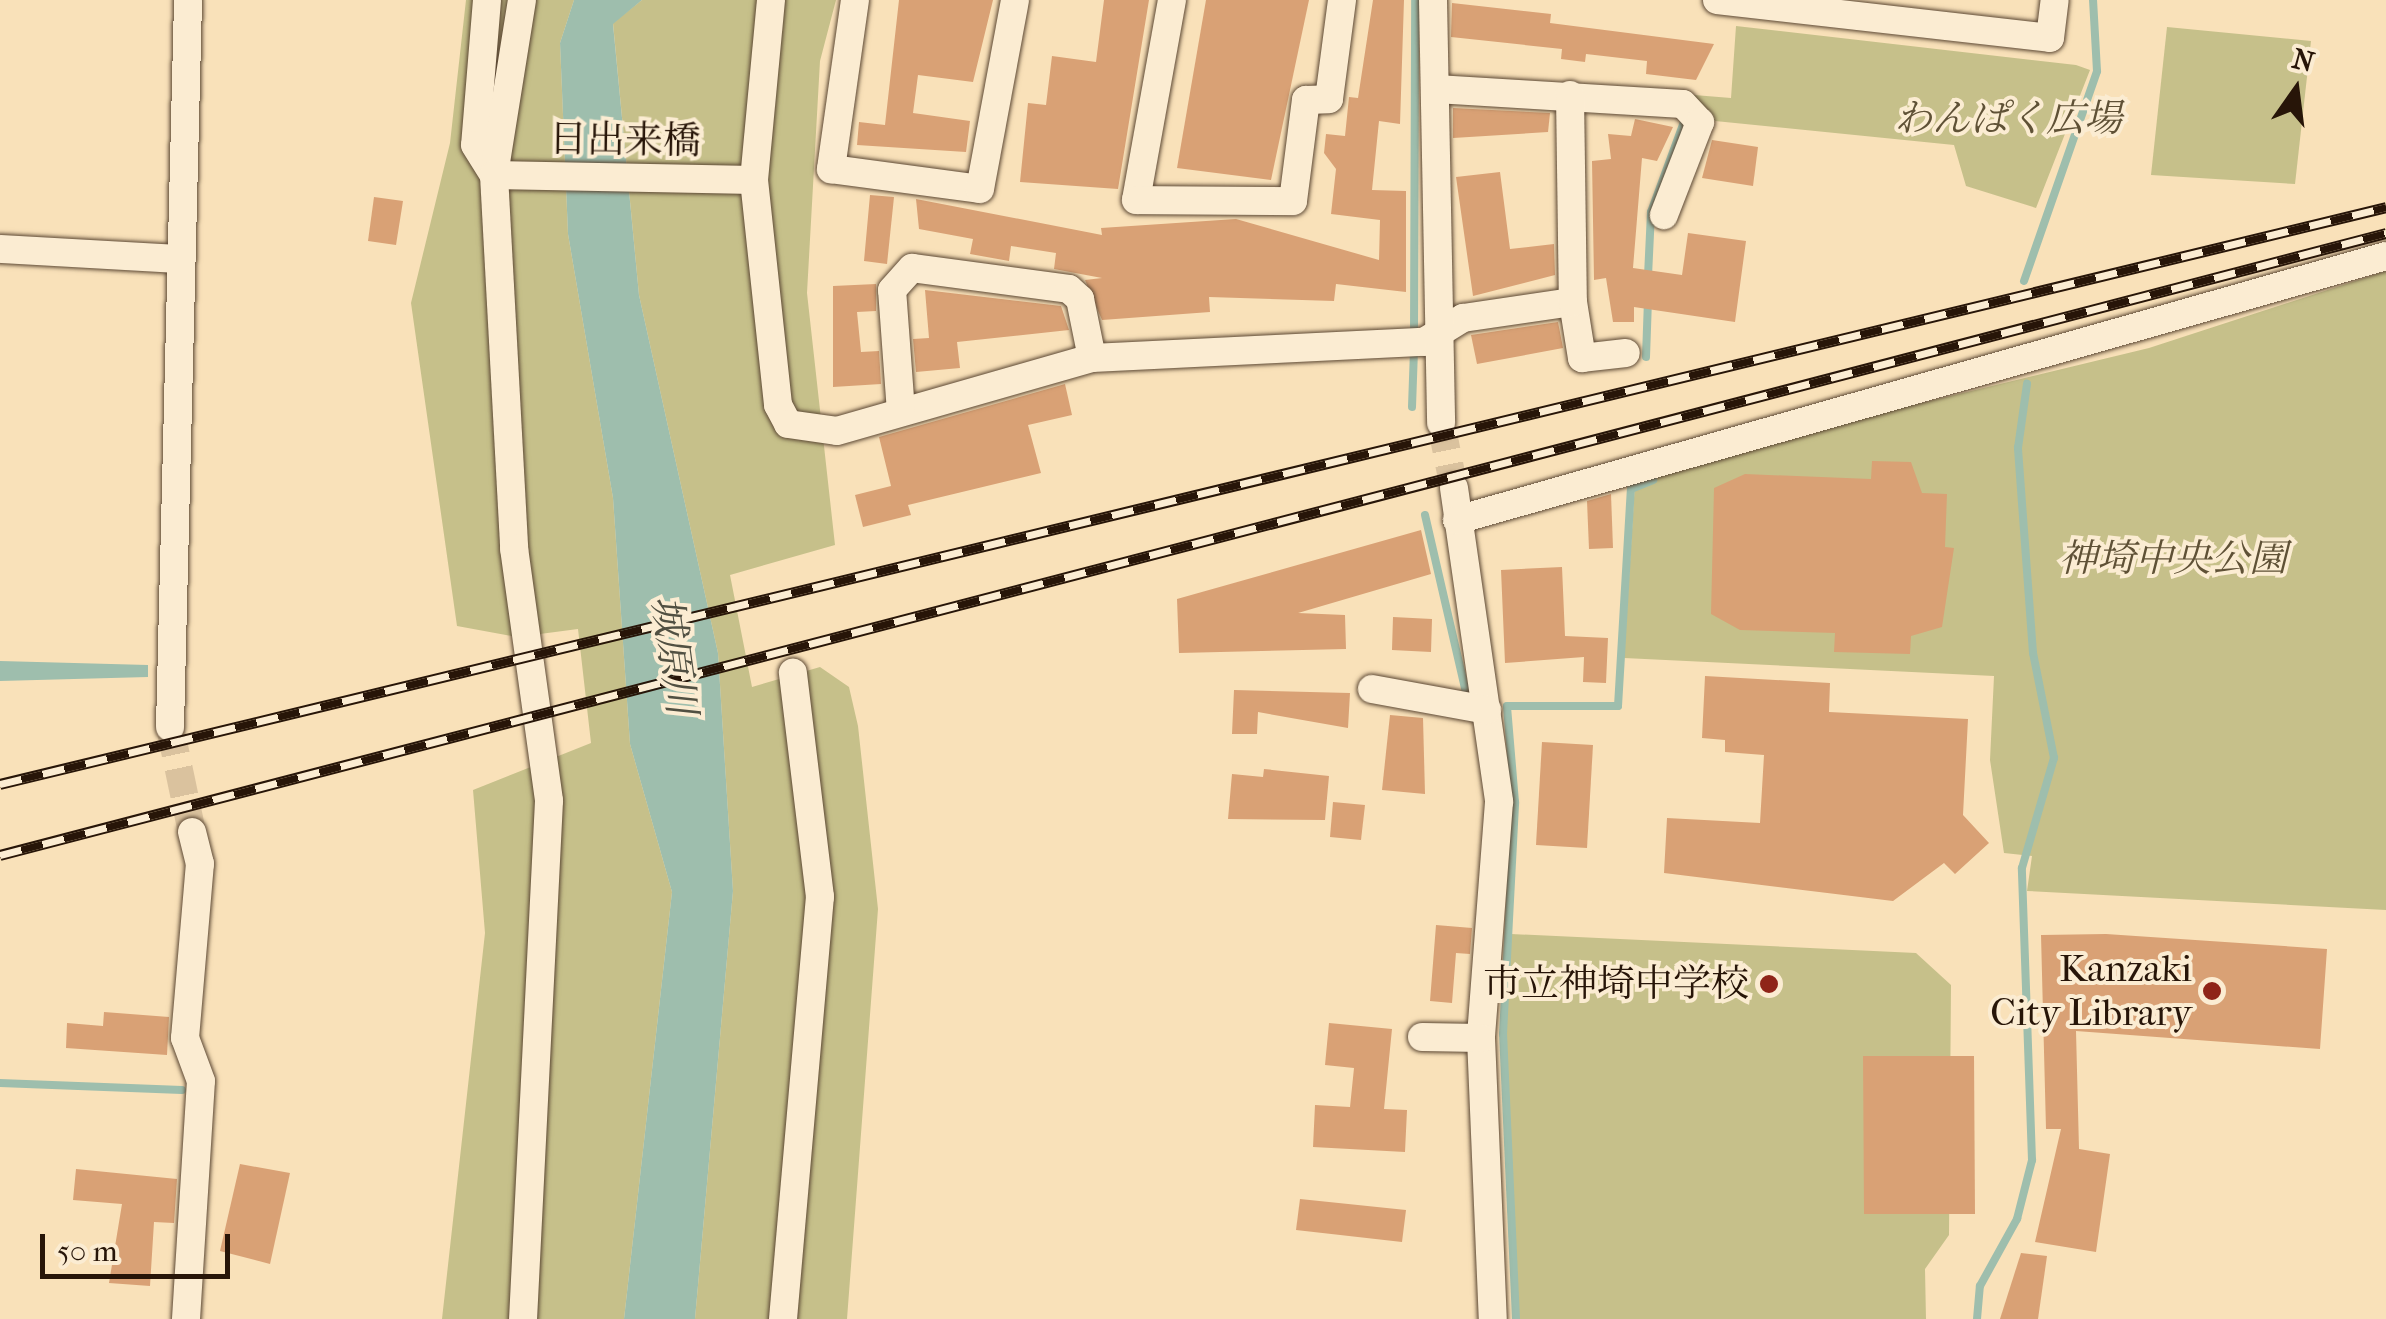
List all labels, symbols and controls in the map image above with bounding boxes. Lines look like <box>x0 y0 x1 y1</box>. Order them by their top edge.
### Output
north arrow <box>2246 40 2346 140</box>
text: N <box>2289 42 2318 79</box>
park label: わんぱく広場 <box>1894 96 2122 142</box>
street label: 日出来橋 <box>549 116 701 164</box>
park label: 神埼中央公園 <box>2059 536 2287 582</box>
water label: 城原川 <box>642 592 706 718</box>
place label: Kanzaki City Library <box>1990 946 2192 1036</box>
place label: 市立神埼中学校 <box>1483 961 1749 1007</box>
marker: 市立神埼中学校 <box>1758 973 1780 995</box>
marker: Kanzaki City Library <box>2201 980 2223 1002</box>
scale bar <box>45 1214 235 1276</box>
text: 50 m <box>57 1234 118 1269</box>

